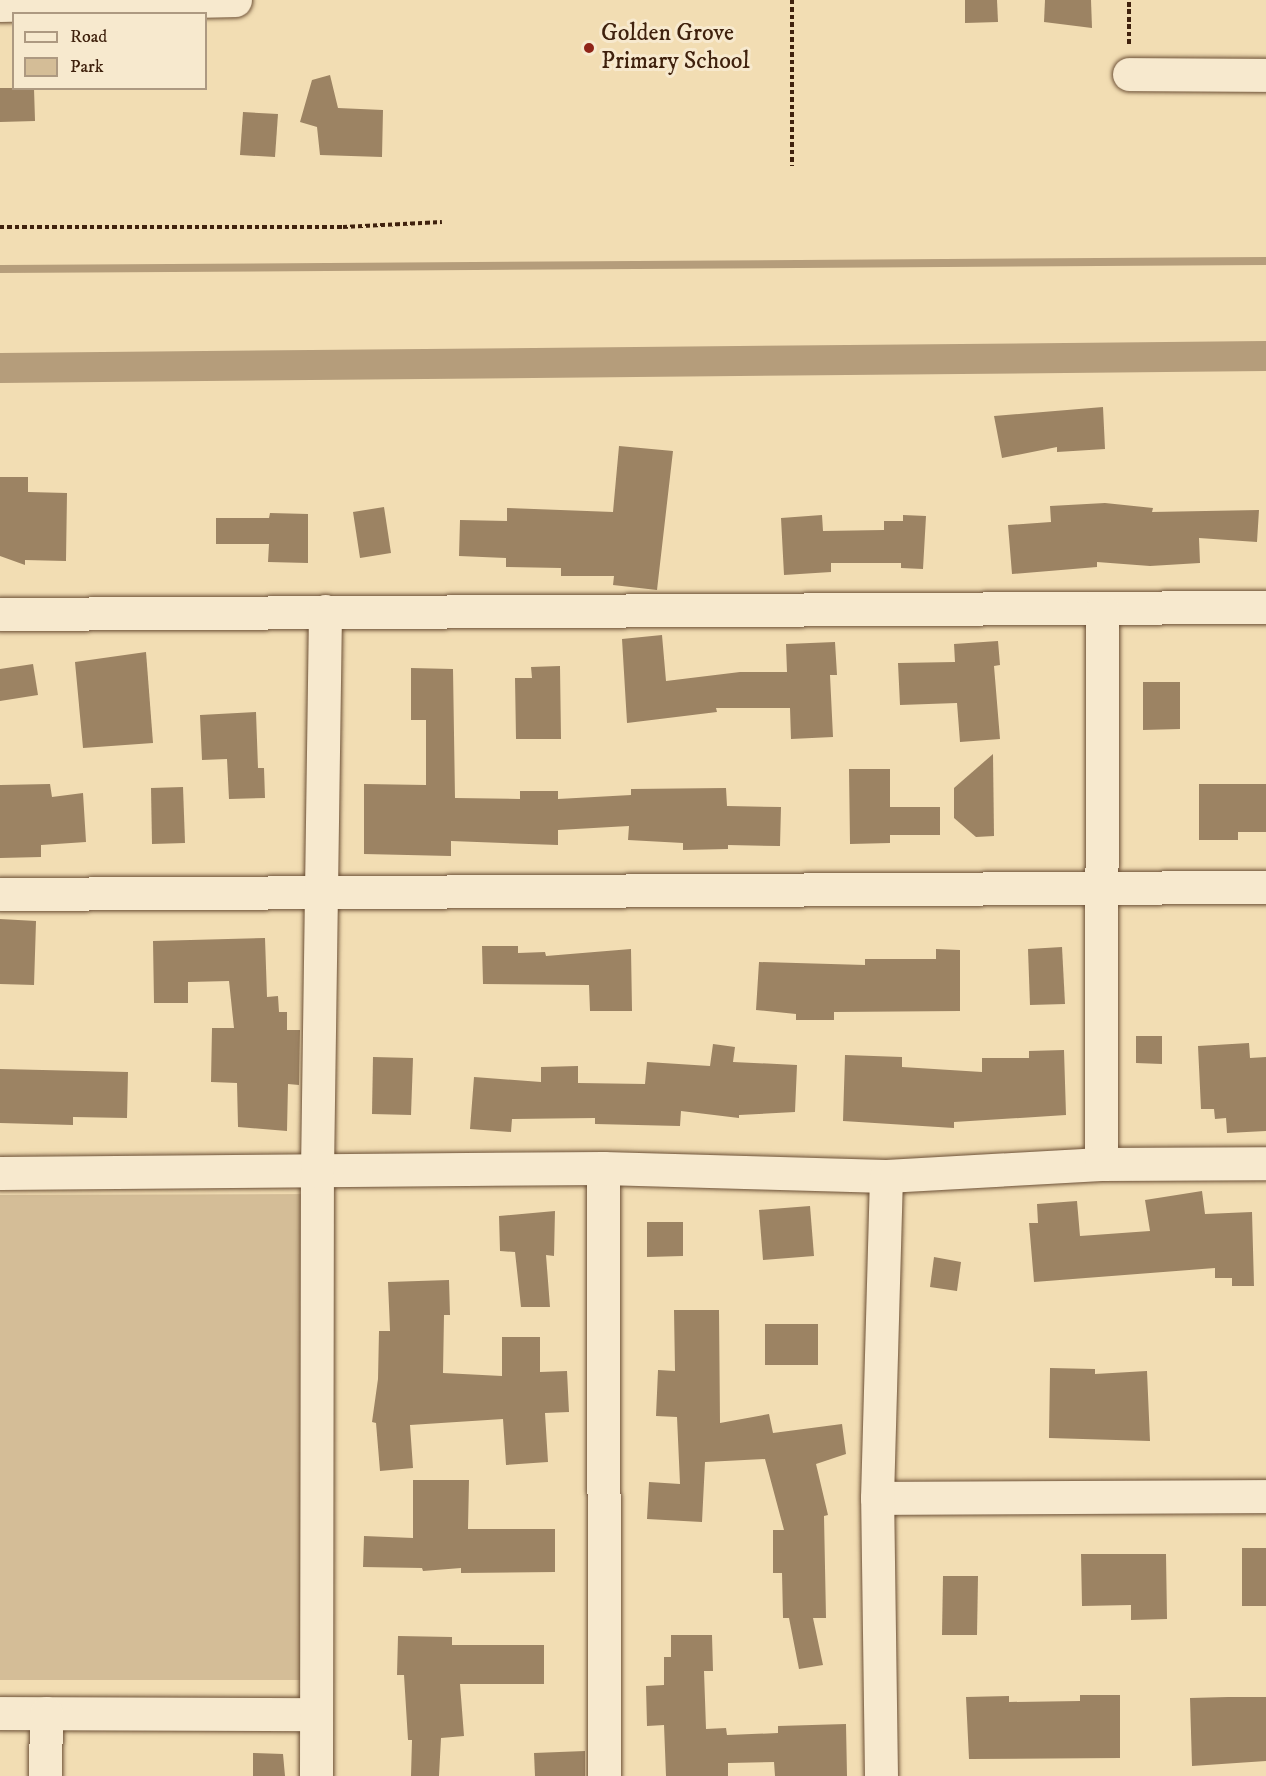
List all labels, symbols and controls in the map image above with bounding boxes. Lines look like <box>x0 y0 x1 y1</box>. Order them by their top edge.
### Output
legend <box>12 12 207 90</box>
place label: Golden Grove Primary School <box>601 20 750 76</box>
text: Road <box>70 26 107 48</box>
marker: Golden Grove Primary School <box>582 41 596 55</box>
text: Park <box>70 56 104 78</box>

